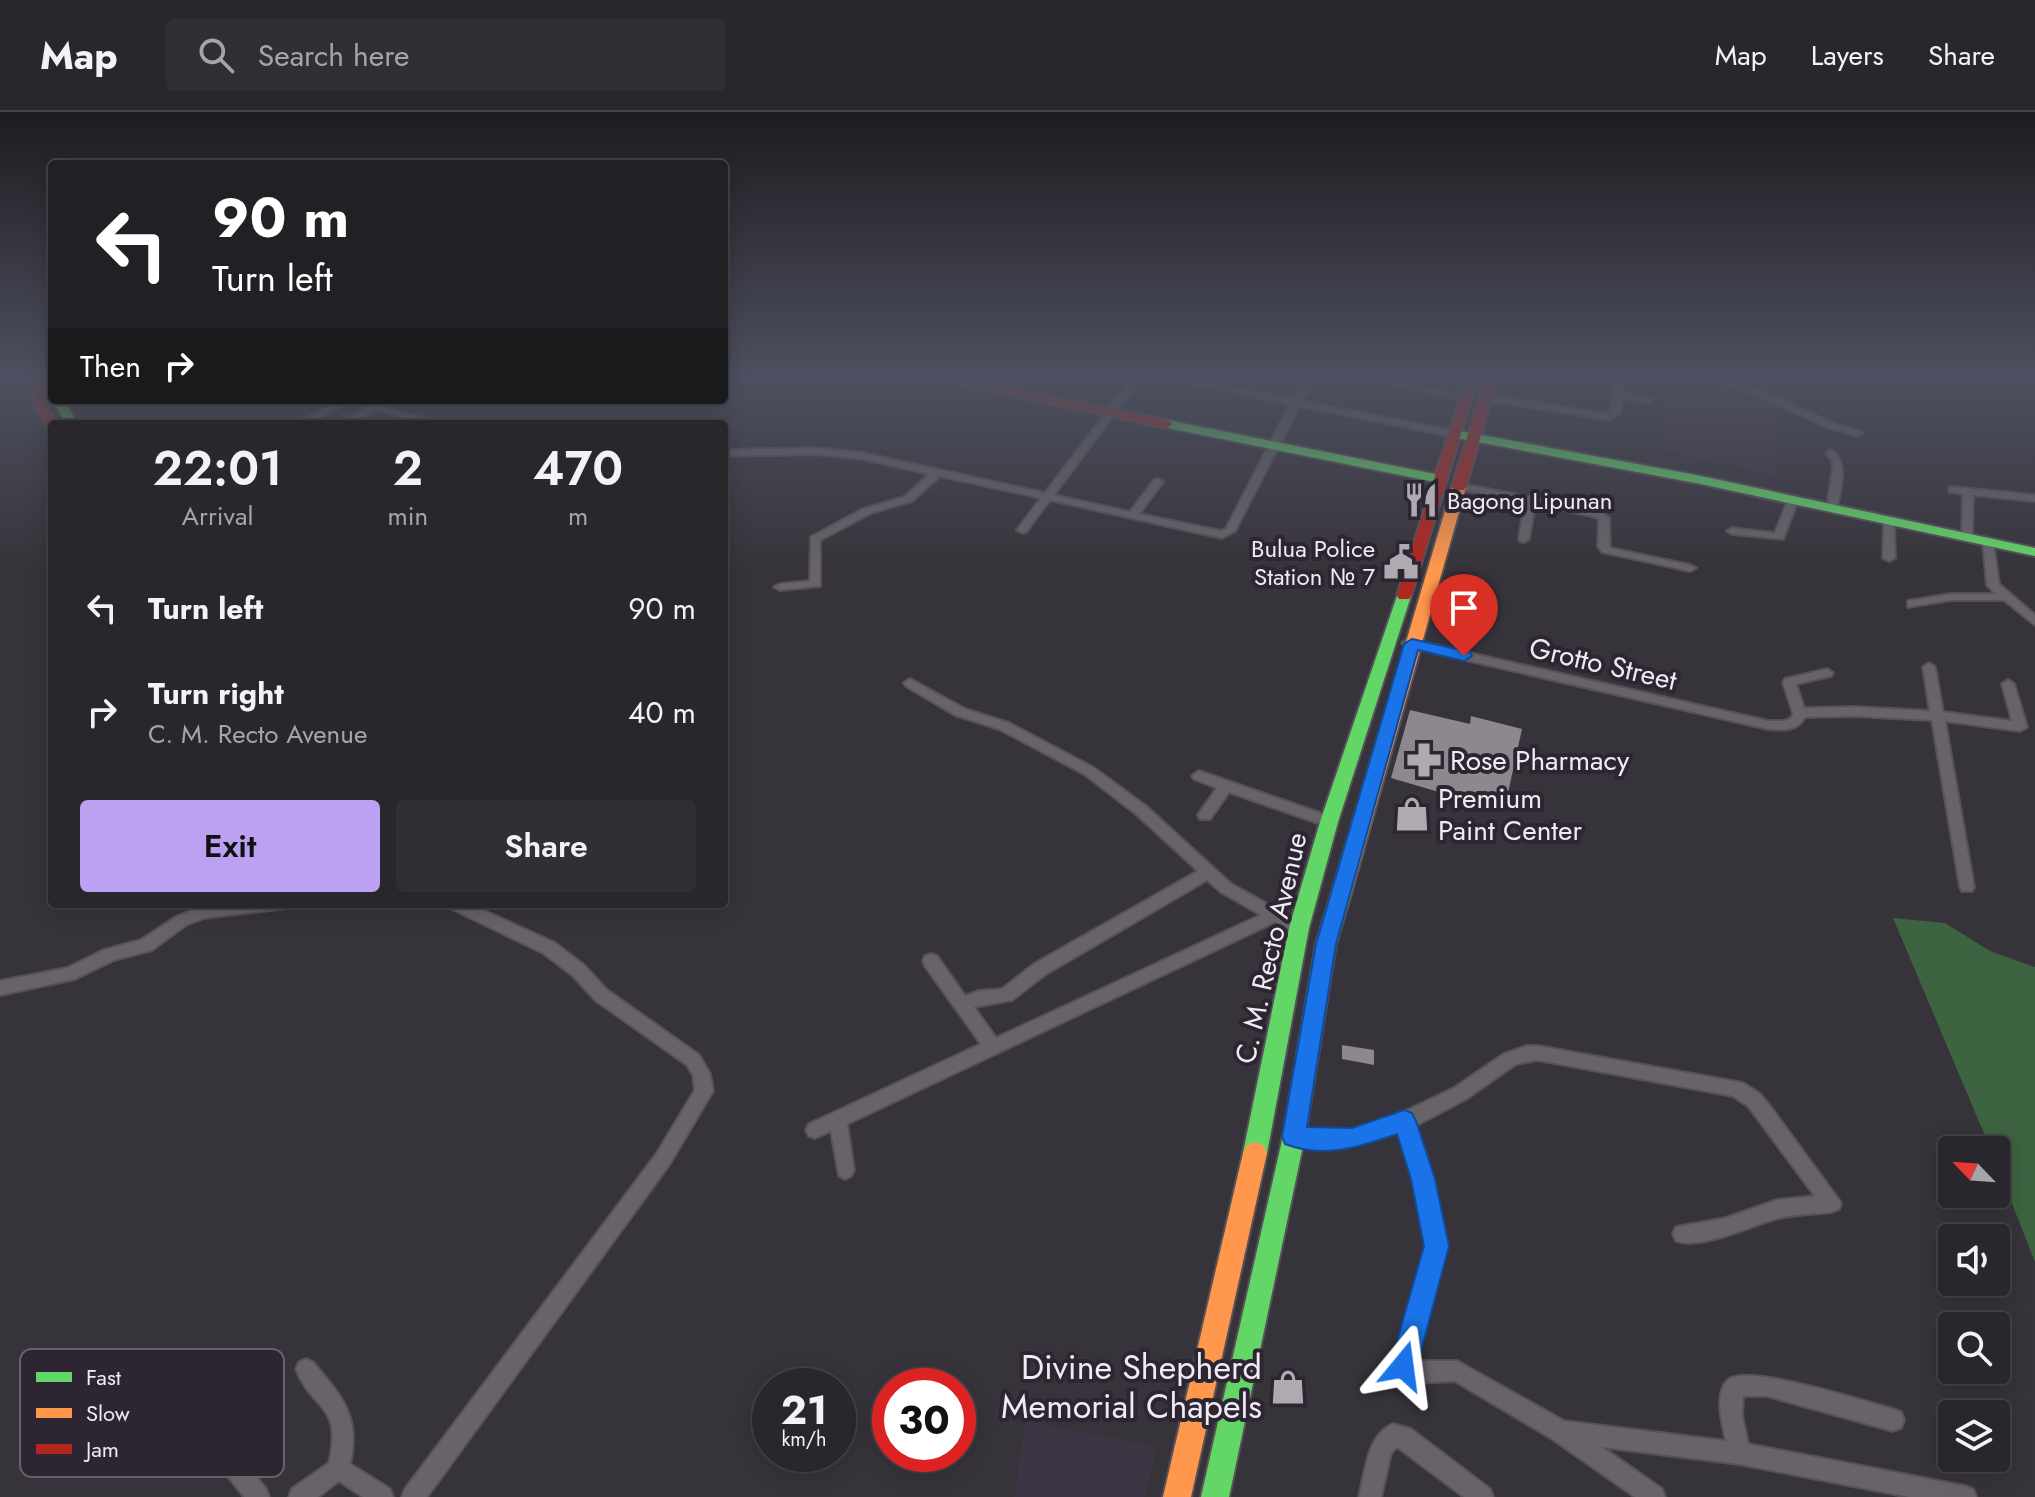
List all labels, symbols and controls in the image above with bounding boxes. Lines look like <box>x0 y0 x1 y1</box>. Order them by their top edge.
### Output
search box <box>166 19 726 91</box>
text: Map <box>40 28 118 83</box>
icon: search <box>194 33 238 77</box>
text: Search here <box>258 34 410 77</box>
text: Map <box>1715 35 1767 76</box>
text: Layers <box>1811 35 1884 76</box>
text: Share <box>1928 35 1995 76</box>
text: 90 m <box>212 177 349 258</box>
icon: left <box>80 192 184 296</box>
text: Turn left <box>212 252 333 304</box>
icon: right <box>157 344 201 388</box>
text: Then <box>80 345 141 388</box>
text: 22:01 <box>153 434 283 503</box>
text: 2 <box>393 434 423 503</box>
text: 470 <box>533 434 623 503</box>
restaurant icon: Bagong Lipunan <box>1402 481 1440 519</box>
place label: Bagong Lipunan <box>1447 483 1612 518</box>
text: Arrival <box>182 497 254 535</box>
text: min <box>387 497 428 535</box>
text: m <box>568 497 588 535</box>
place label: Bulua Police Station № 7 <box>1251 531 1375 594</box>
public building icon: Bulua Police Station № 7 <box>1382 543 1420 581</box>
pin <box>1430 574 1498 656</box>
icon: left <box>80 586 124 630</box>
icon: arrive <box>1442 586 1486 630</box>
text: Turn left <box>148 587 263 630</box>
text: 90 m <box>628 587 696 630</box>
street label: Grotto Street <box>1525 627 1681 701</box>
text: Turn right <box>148 672 284 715</box>
icon: right <box>80 690 124 734</box>
text: 40 m <box>628 691 696 734</box>
text: C. M. Recto Avenue <box>148 715 367 753</box>
place label: Rose Pharmacy <box>1450 740 1630 781</box>
pharmacy icon: Rose Pharmacy <box>1405 741 1443 779</box>
place label: Premium Paint Center <box>1438 778 1583 851</box>
shop icon: Premium Paint Center <box>1393 795 1431 833</box>
button: Exit <box>80 800 380 892</box>
button: Share <box>396 800 696 892</box>
street label: C. M. Recto Avenue <box>1224 828 1318 1068</box>
north arrow <box>1938 1136 2010 1208</box>
map controls <box>1938 1136 2010 1472</box>
button: sound <box>1938 1224 2010 1296</box>
button: search <box>1938 1312 2010 1384</box>
position arrow <box>1361 1324 1445 1408</box>
place label: Divine Shepherd Memorial Chapels <box>1001 1343 1262 1431</box>
legend <box>20 1349 284 1477</box>
text: Fast <box>86 1361 122 1393</box>
speed limit sign: 30 <box>872 1368 976 1472</box>
shop icon: Divine Shepherd Memorial Chapels <box>1269 1368 1307 1406</box>
text: 21 <box>781 1381 827 1439</box>
text: Slow <box>86 1397 130 1429</box>
button: layers <box>1938 1400 2010 1472</box>
text: km/h <box>781 1425 827 1454</box>
text: Jam <box>83 1433 119 1465</box>

